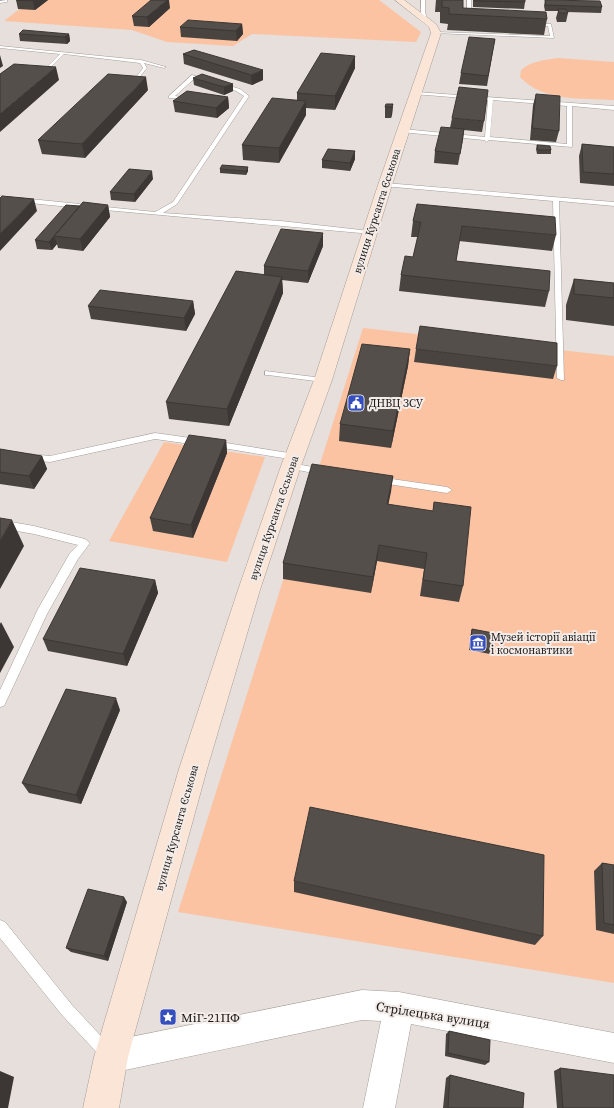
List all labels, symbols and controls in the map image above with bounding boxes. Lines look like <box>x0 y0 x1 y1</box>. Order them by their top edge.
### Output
street label: вулиця Курсанта Єськова <box>350 146 404 275</box>
public building icon: ДНВЦ ЗСУ <box>346 393 366 413</box>
place label: ДНВЦ ЗСУ <box>369 396 424 411</box>
street label: вулиця Курсанта Єськова <box>246 453 303 582</box>
place label: Музей історії авіації і космонавтики <box>491 630 596 658</box>
museum icon: Музей історії авіації і космонавтики <box>468 633 488 653</box>
street label: вулиця Курсанта Єськова <box>152 763 202 893</box>
street label: Стрілецька вулиця <box>375 998 491 1032</box>
place icon: МіГ-21ПФ <box>158 1007 178 1027</box>
place label: МіГ-21ПФ <box>181 1009 240 1026</box>

